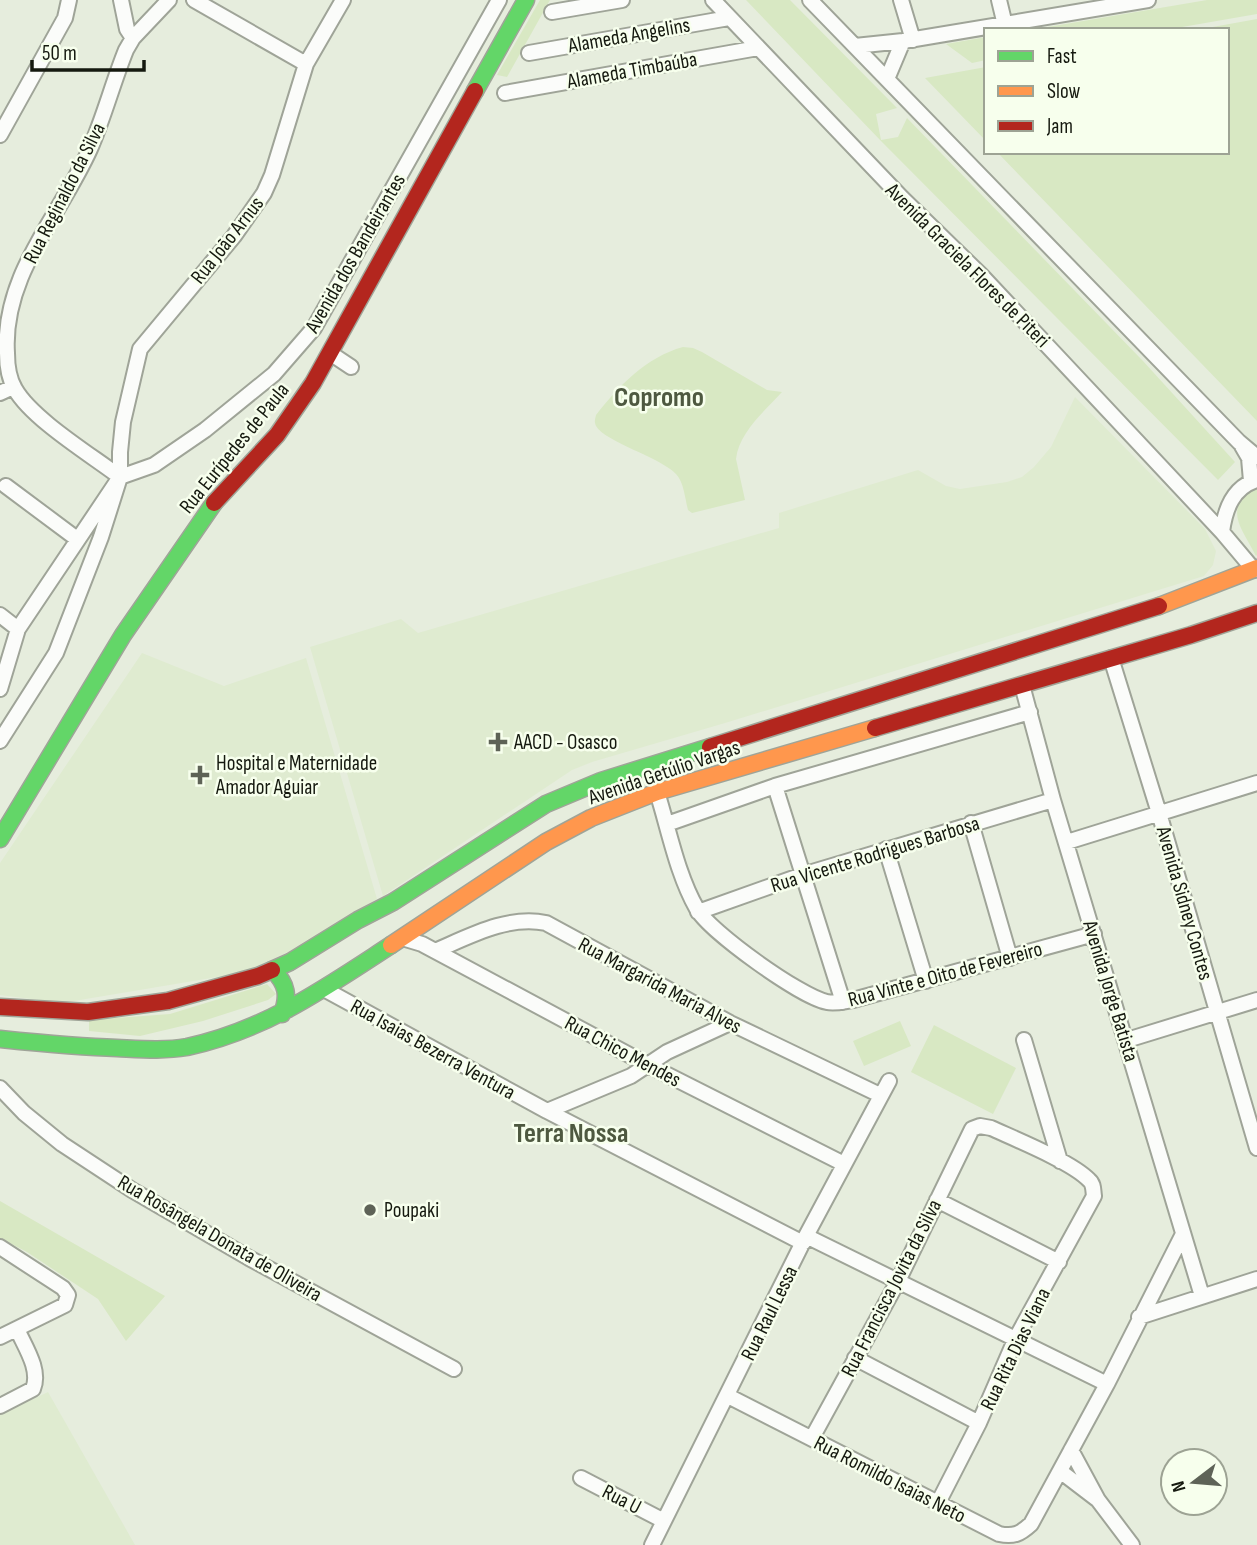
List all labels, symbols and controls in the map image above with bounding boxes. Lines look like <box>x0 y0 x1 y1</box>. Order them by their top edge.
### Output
street label: Alameda Angelins <box>565 12 692 59</box>
scale bar <box>32 28 144 72</box>
legend <box>984 28 1229 154</box>
text: 50 m <box>42 41 77 66</box>
text: Fast <box>1047 44 1077 69</box>
street label: Alameda Timbaúba <box>564 47 699 94</box>
text: Slow <box>1047 79 1081 104</box>
text: Jam <box>1046 114 1073 139</box>
street label: Rua Reginaldo da Silva <box>18 119 111 268</box>
street label: Avenida dos Bandeirantes <box>299 169 411 338</box>
street label: Avenida Graciela Flores de Piteri <box>880 177 1055 353</box>
street label: Rua João Arnus <box>186 192 269 289</box>
street label: Rua Eurípedes de Paula <box>174 378 295 519</box>
district label: Copromo <box>614 381 704 414</box>
place label: AACD - Osasco <box>513 730 618 755</box>
marker: AACD - Osasco <box>488 732 508 752</box>
street label: Avenida Getúlio Vargas <box>584 735 743 810</box>
place label: Hospital e Maternidade Amador Aguiar <box>215 751 377 800</box>
marker: Hospital e Maternidade Amador Aguiar <box>190 765 210 785</box>
street label: Rua Vicente Rodrigues Barbosa <box>768 811 983 898</box>
street label: Avenida Sidney Contes <box>1150 822 1218 983</box>
street label: Avenida Jorge Batista <box>1077 916 1144 1065</box>
street label: Rua Margarida Maria Alves <box>574 932 746 1039</box>
street label: Rua Vinte e Oito de Fevereiro <box>845 937 1045 1012</box>
street label: Rua Isaias Bezerra Ventura <box>346 994 520 1105</box>
street label: Rua Chico Mendes <box>560 1010 685 1093</box>
district label: Terra Nossa <box>513 1117 629 1150</box>
street label: Rua Rosângela Donata de Oliveira <box>113 1170 326 1307</box>
street label: Rua Francisca Jovita da Silva <box>836 1195 947 1381</box>
place label: Poupaki <box>384 1198 439 1223</box>
marker: Poupaki <box>362 1202 378 1218</box>
street label: Rua Raul Lessa <box>736 1262 803 1365</box>
street label: Rua Rita Dias Viana <box>975 1284 1056 1414</box>
street label: Rua Romildo Isaias Neto <box>810 1430 970 1528</box>
north arrow <box>1159 1447 1229 1517</box>
text: N <box>1167 1478 1192 1494</box>
street label: Rua U <box>598 1479 645 1520</box>

